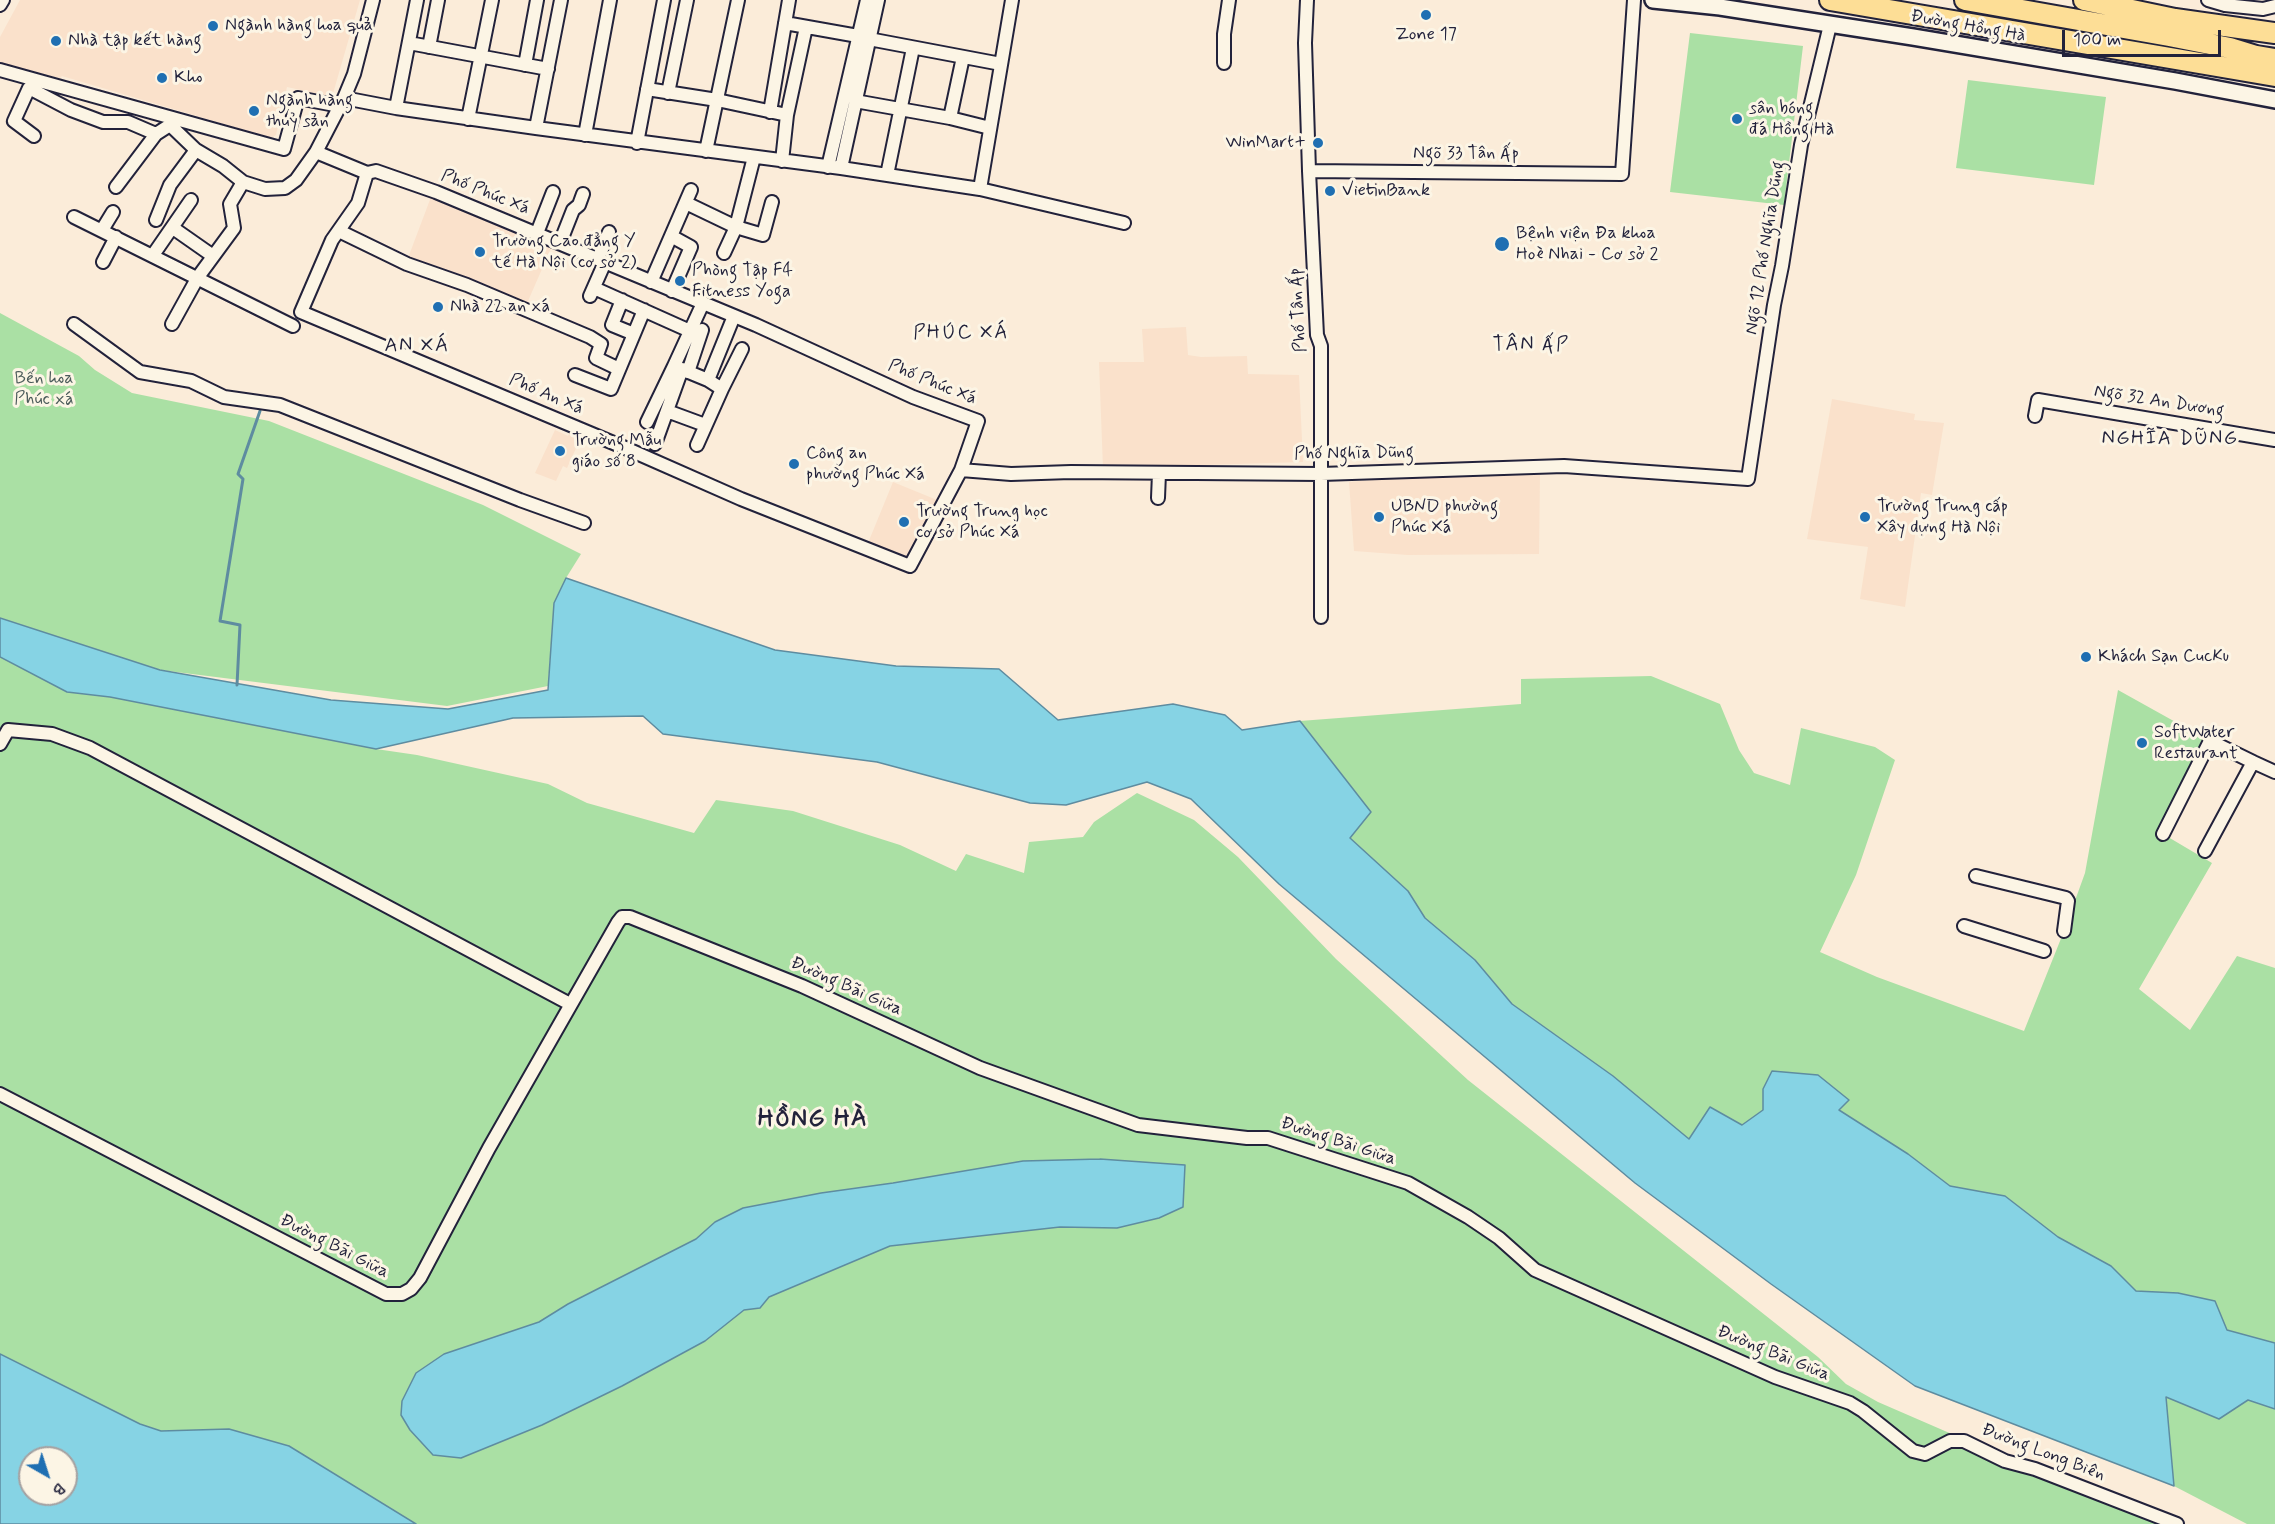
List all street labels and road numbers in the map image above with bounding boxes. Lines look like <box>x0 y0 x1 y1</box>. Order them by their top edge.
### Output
street label: Đường Hồng Hà <box>1909 6 2027 48</box>
street label: Ngõ 33 Tân Ấp <box>1413 143 1519 165</box>
street label: Ngõ 12 Phố Nghĩa Dũng <box>1742 160 1790 336</box>
street label: Phố Phúc Xá <box>438 165 532 221</box>
street label: Phố Tân Ấp <box>1285 267 1313 353</box>
street label: Phố Phúc Xá <box>885 355 979 411</box>
street label: Phố An Xá <box>506 370 586 420</box>
street label: Ngõ 32 An Dương <box>2092 381 2226 423</box>
street label: Phố Nghĩa Dũng <box>1294 442 1414 466</box>
street label: Đường Bãi Giữa <box>787 953 905 1021</box>
street label: Đường Bãi Giữa <box>1278 1113 1398 1171</box>
street label: Đường Bãi Giữa <box>276 1210 392 1284</box>
street label: Đường Bãi Giữa <box>1714 1322 1832 1386</box>
street label: Đường Long Biên <box>1978 1420 2108 1486</box>

